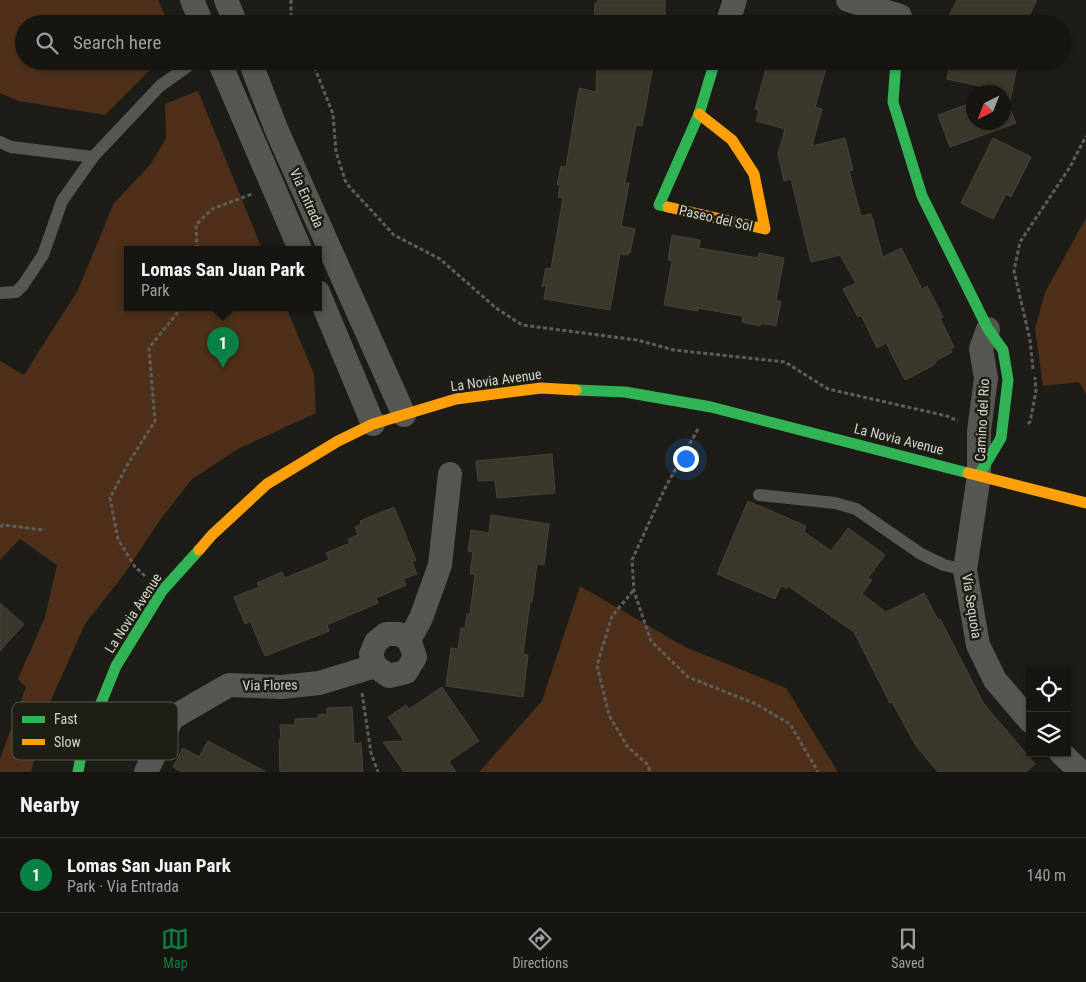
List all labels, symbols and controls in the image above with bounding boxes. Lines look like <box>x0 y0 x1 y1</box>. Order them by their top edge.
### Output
search box <box>15 15 1071 70</box>
icon: search <box>33 29 61 57</box>
text: Search here <box>73 31 161 54</box>
north arrow <box>966 85 1011 130</box>
street label: Via Entrada <box>287 166 327 230</box>
street label: Paseo del Sol <box>678 202 754 234</box>
popup <box>124 246 322 311</box>
text: Lomas San Juan Park <box>141 258 305 281</box>
text: Park <box>141 281 170 300</box>
pin: 1 <box>207 327 239 368</box>
street label: La Novia Avenue <box>450 366 543 394</box>
street label: Camino del Rio <box>972 378 992 462</box>
street label: La Novia Avenue <box>853 420 946 458</box>
your location <box>673 446 699 472</box>
street label: La Novia Avenue <box>101 570 165 656</box>
street label: Via Sequoia <box>959 572 985 640</box>
map controls <box>1026 667 1071 757</box>
button: locate <box>1026 667 1071 712</box>
street label: Via Flores <box>242 677 298 693</box>
legend <box>12 702 178 760</box>
text: Fast <box>54 711 78 727</box>
button: layers <box>1026 712 1071 757</box>
text: Slow <box>54 734 81 750</box>
text: Nearby <box>20 793 79 817</box>
text: Lomas San Juan Park <box>67 854 231 877</box>
text: 1 <box>32 866 40 885</box>
text: 140 m <box>1027 866 1066 885</box>
text: Park · Via Entrada <box>67 877 179 896</box>
tab: Map <box>161 925 189 971</box>
tab: Directions <box>512 925 568 971</box>
tab: Saved <box>891 925 925 971</box>

